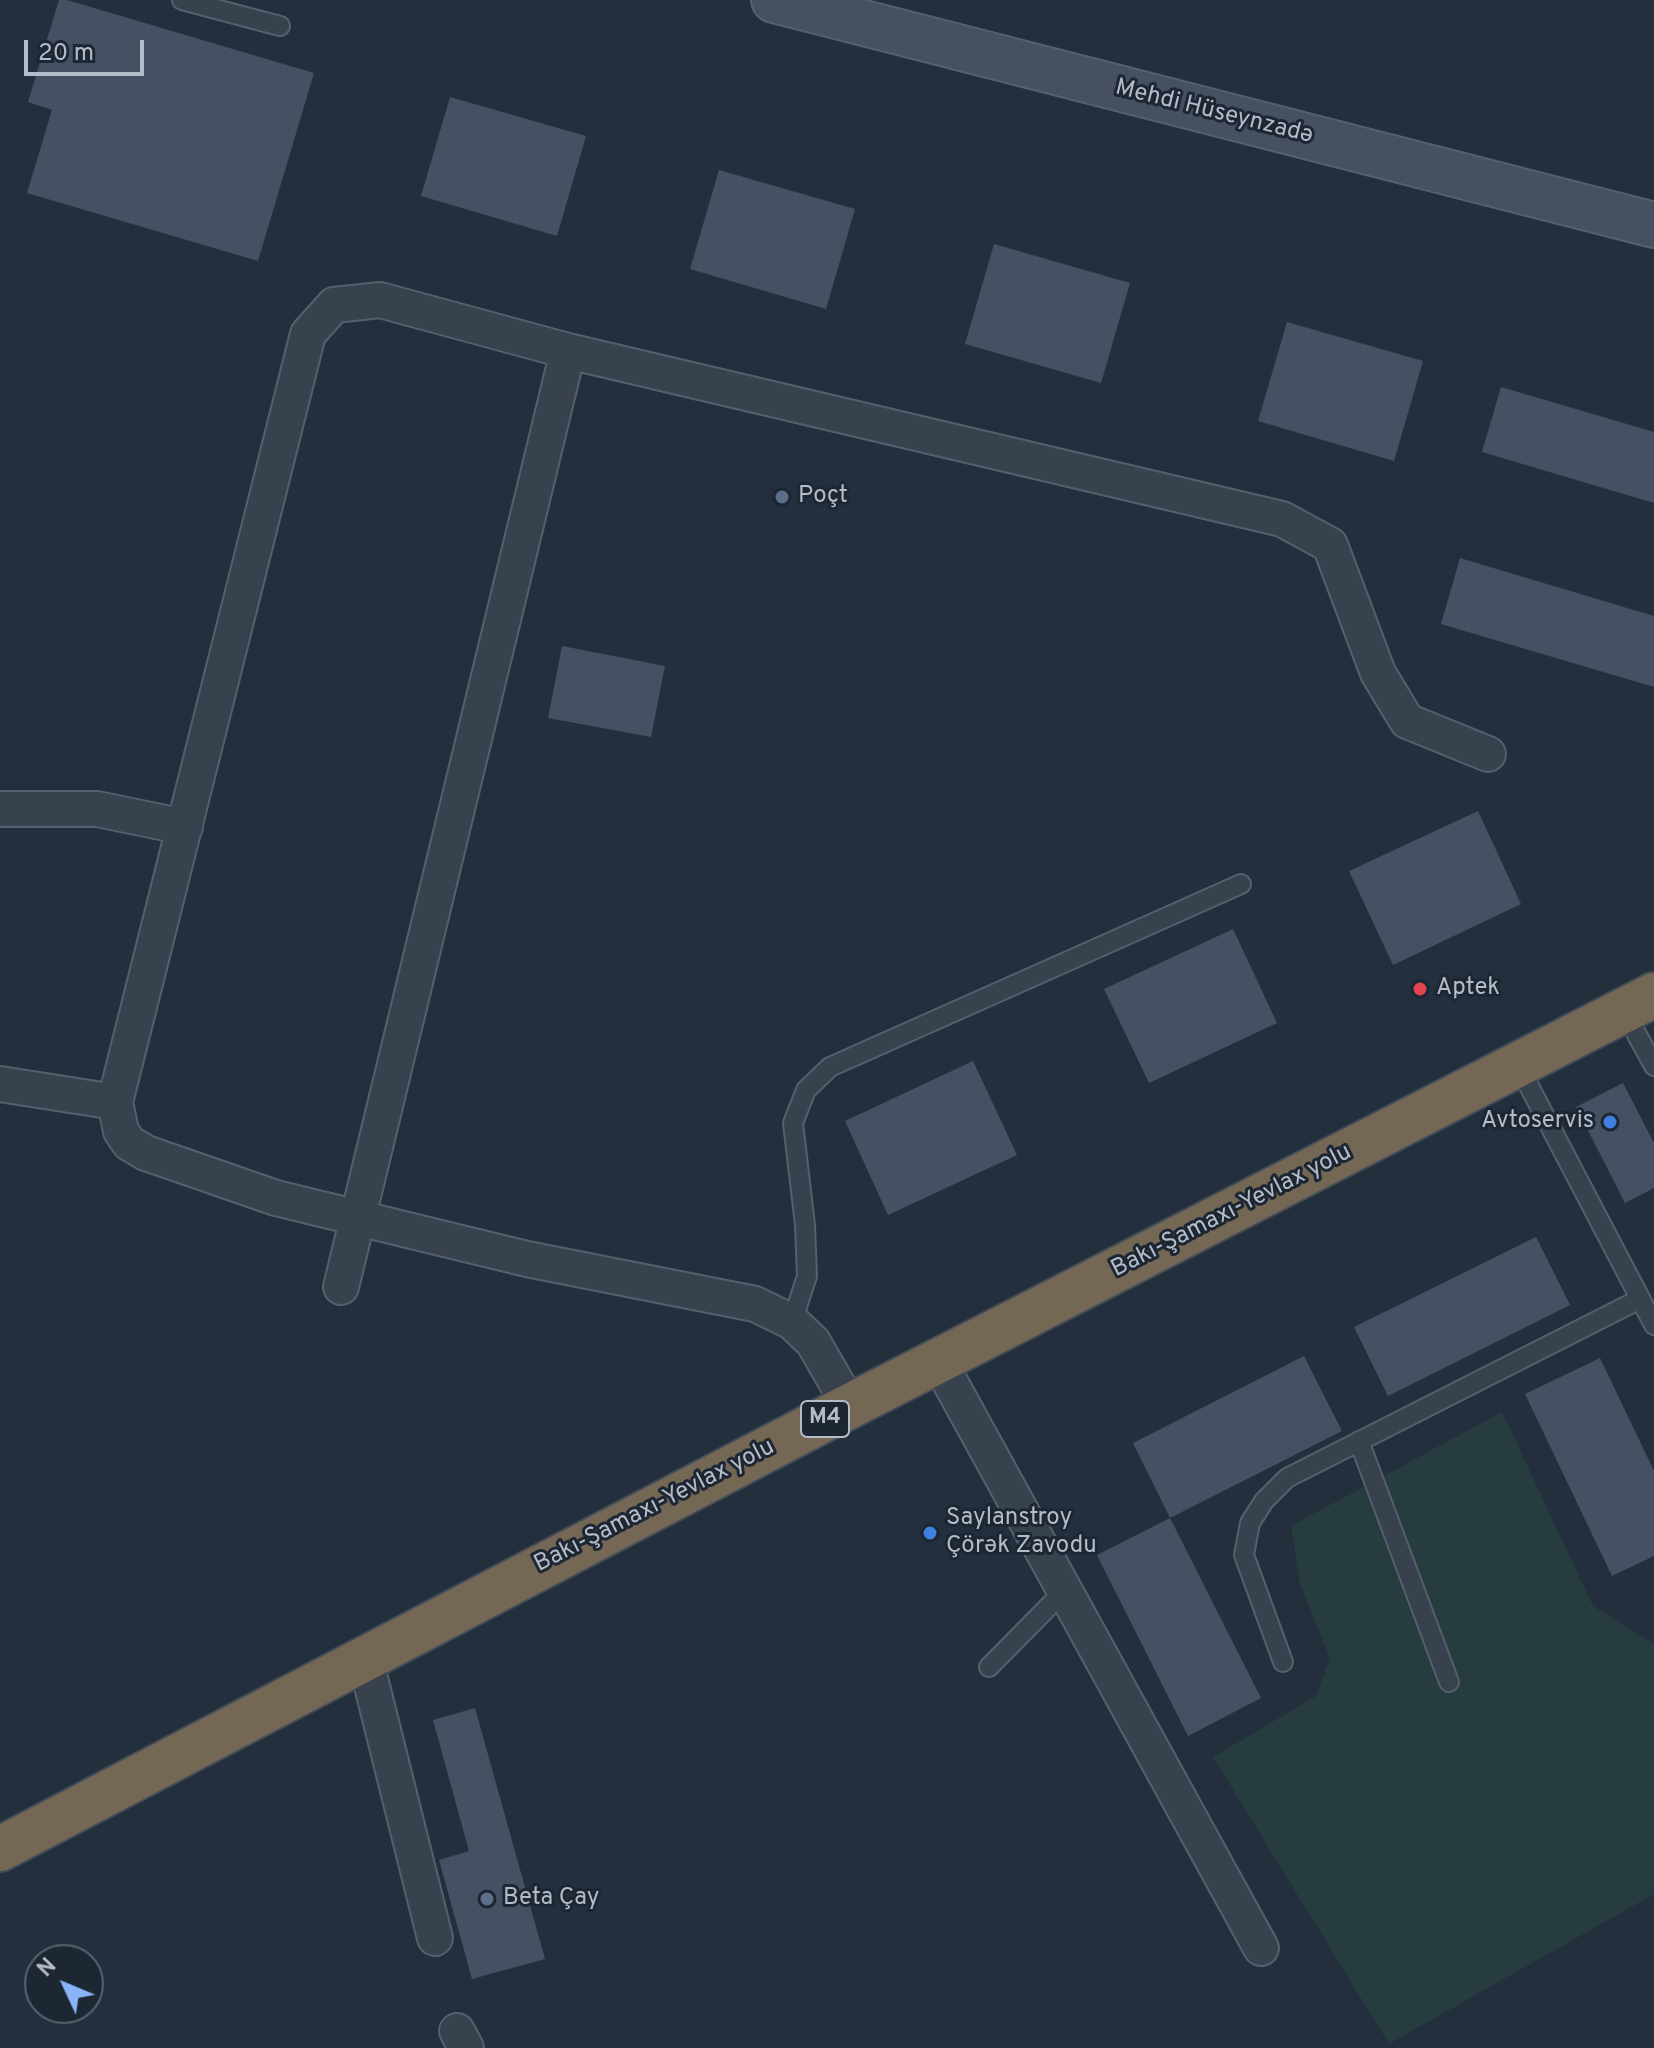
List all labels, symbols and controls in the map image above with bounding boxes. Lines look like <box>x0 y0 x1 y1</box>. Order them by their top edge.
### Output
scale bar <box>28 24 148 74</box>
text: 20 m <box>38 39 94 69</box>
street label: Mehdi Hüseynzadə <box>1112 74 1316 152</box>
place label: Poçt <box>798 483 848 511</box>
marker: Poçt <box>773 488 791 506</box>
place label: Aptek <box>1436 975 1500 1003</box>
marker: Aptek <box>1411 980 1429 998</box>
place label: Avtoservis <box>1481 1108 1594 1136</box>
marker: Avtoservis <box>1601 1113 1619 1131</box>
street label: Bakı-Şamaxı-Yevlax yolu <box>1107 1139 1357 1285</box>
road number: M4 <box>801 1401 849 1437</box>
street label: Bakı-Şamaxı-Yevlax yolu <box>530 1434 780 1580</box>
place label: Saylanstroy Çörək Zavodu <box>946 1505 1097 1561</box>
marker: Saylanstroy Çörək Zavodu <box>921 1524 939 1542</box>
place label: Beta Çay <box>503 1885 600 1913</box>
marker: Beta Çay <box>478 1890 496 1908</box>
north arrow <box>24 1944 104 2024</box>
text: N <box>33 1953 63 1983</box>

